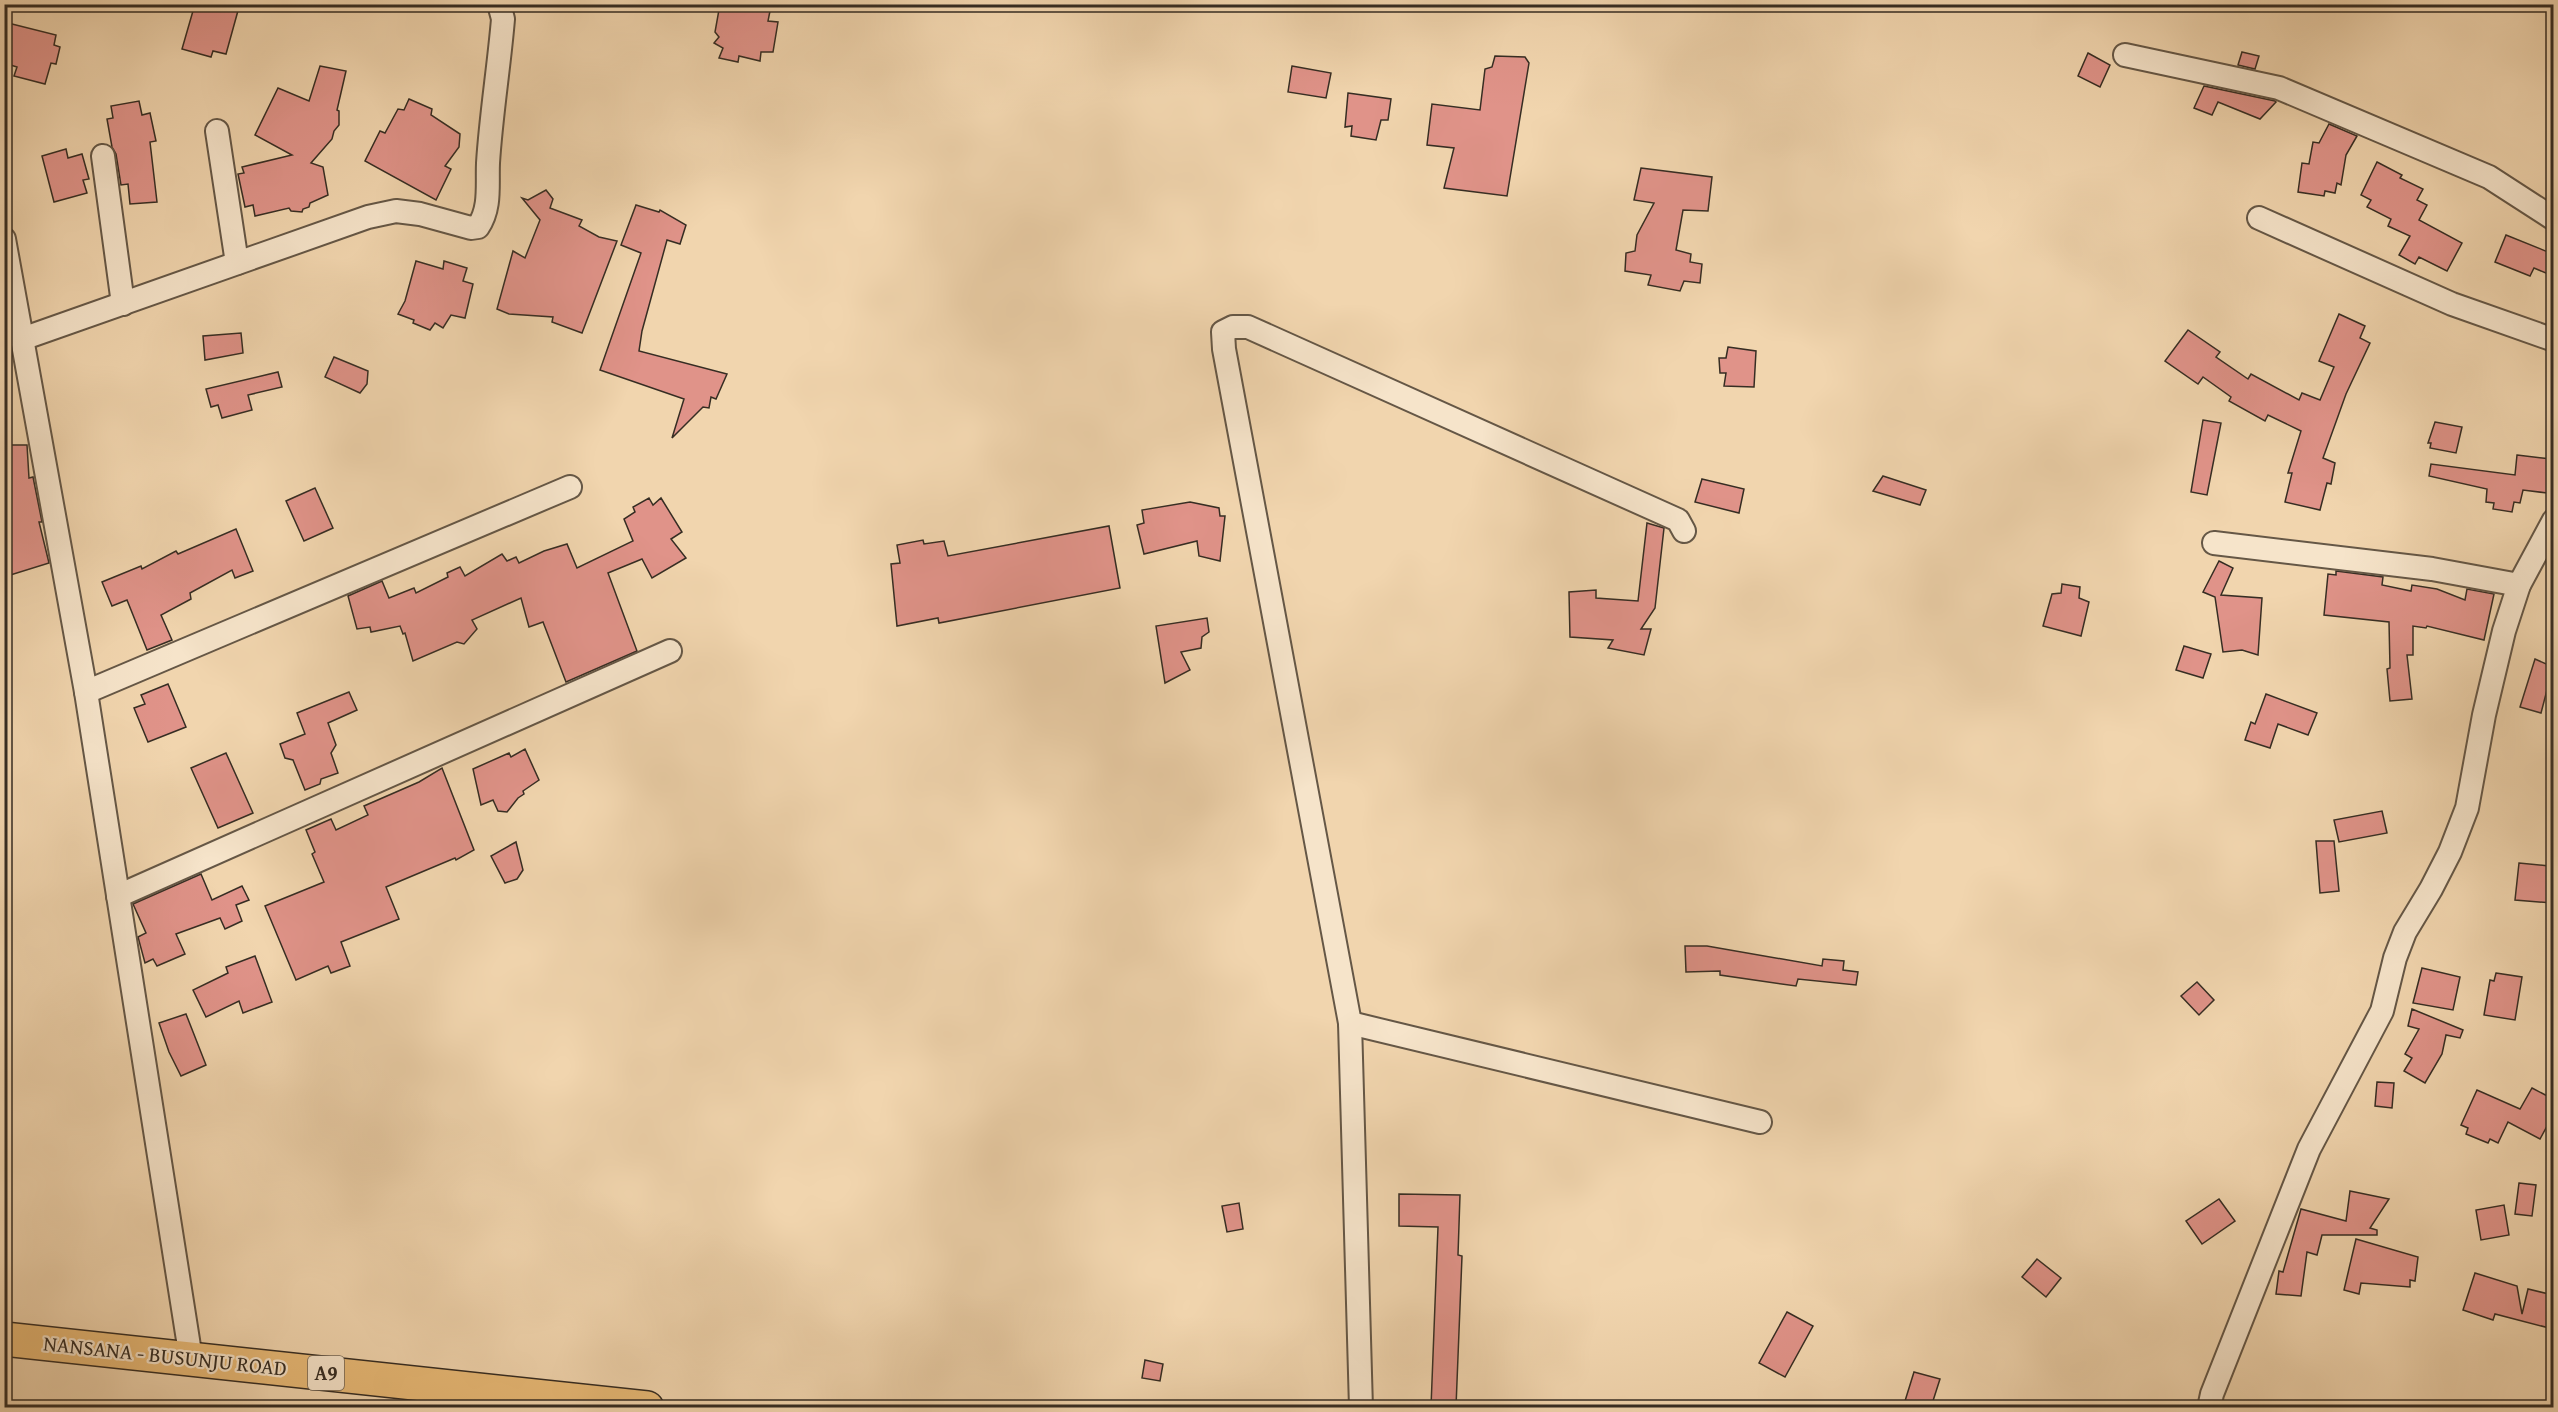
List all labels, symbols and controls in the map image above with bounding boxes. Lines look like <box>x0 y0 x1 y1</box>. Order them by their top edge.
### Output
street label: NANSANA - BUSUNJU ROAD <box>42 1327 288 1384</box>
road number: A9 <box>308 1356 344 1390</box>

